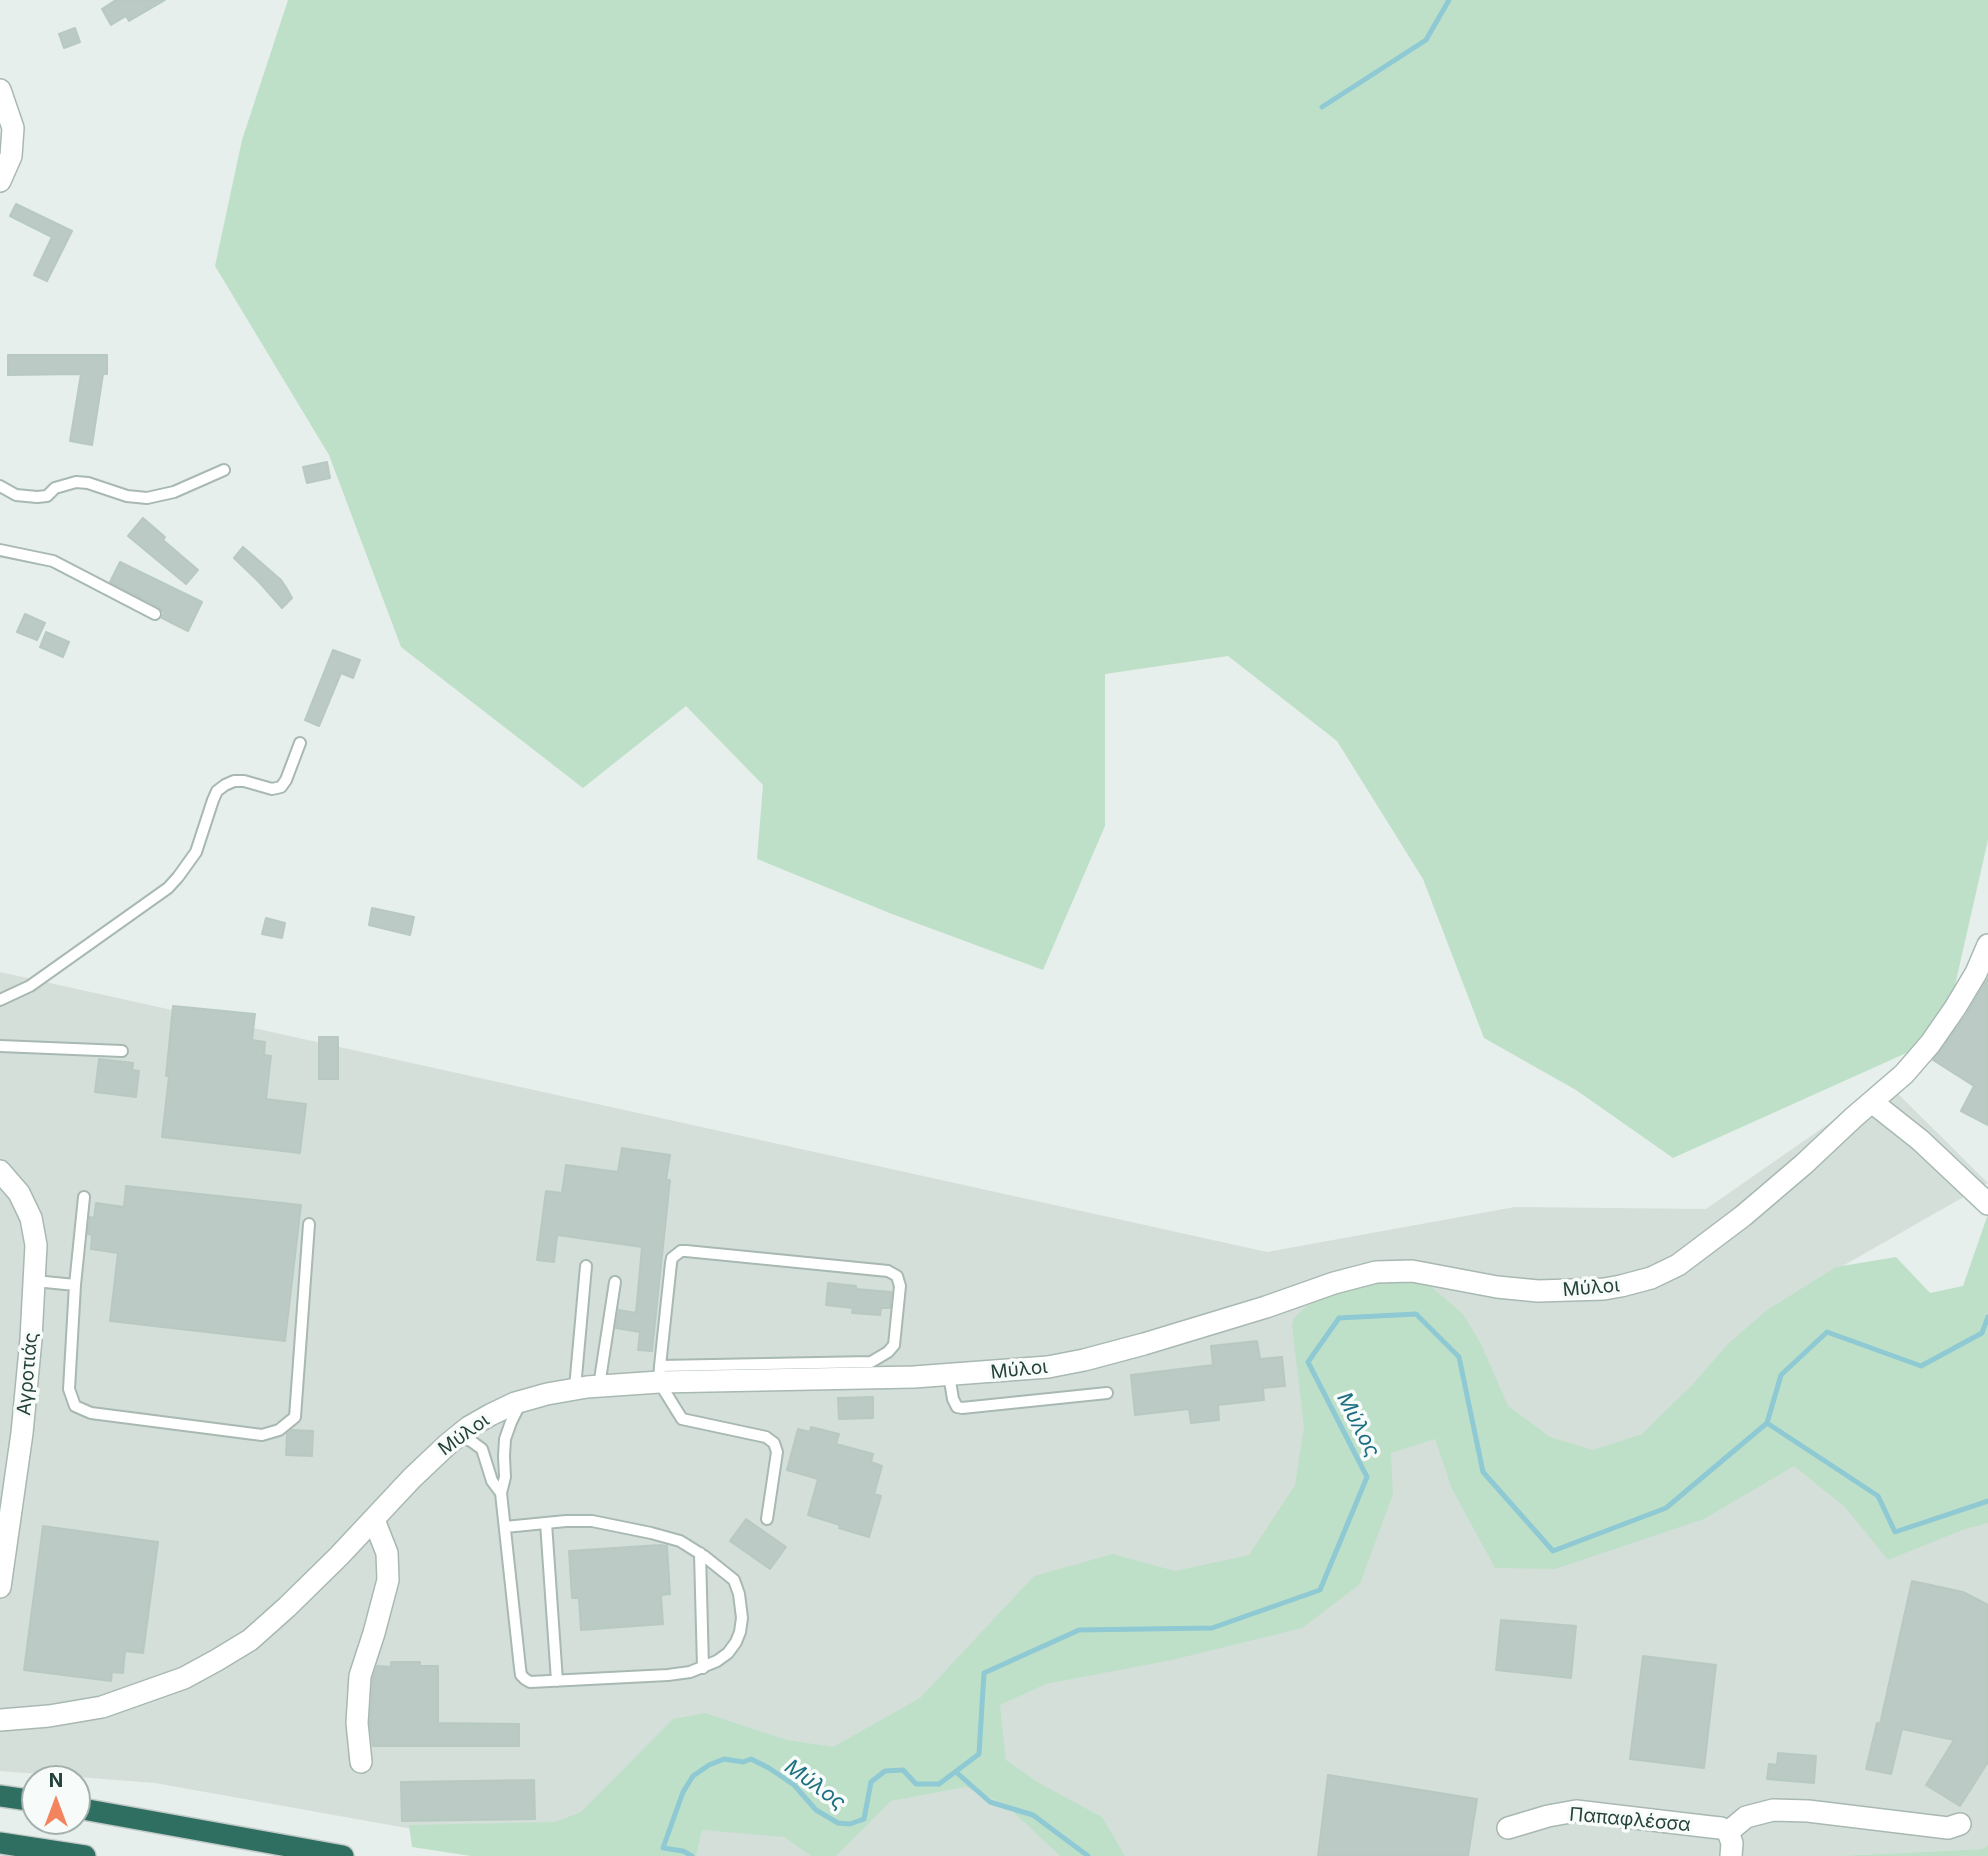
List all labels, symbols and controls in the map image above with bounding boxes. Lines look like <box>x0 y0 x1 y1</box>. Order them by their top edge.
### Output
street label: Μύλοι <box>1562 1274 1620 1302</box>
street label: Αγροτιάς <box>13 1331 43 1417</box>
street label: Μύλοι <box>989 1356 1049 1384</box>
water label: Μύλος <box>1331 1388 1385 1462</box>
street label: Μύλοι <box>434 1409 494 1461</box>
water label: Μύλος <box>780 1755 850 1815</box>
north arrow <box>21 1765 91 1835</box>
text: N <box>49 1769 63 1792</box>
street label: Παπαφλέσσα <box>1568 1803 1692 1837</box>

